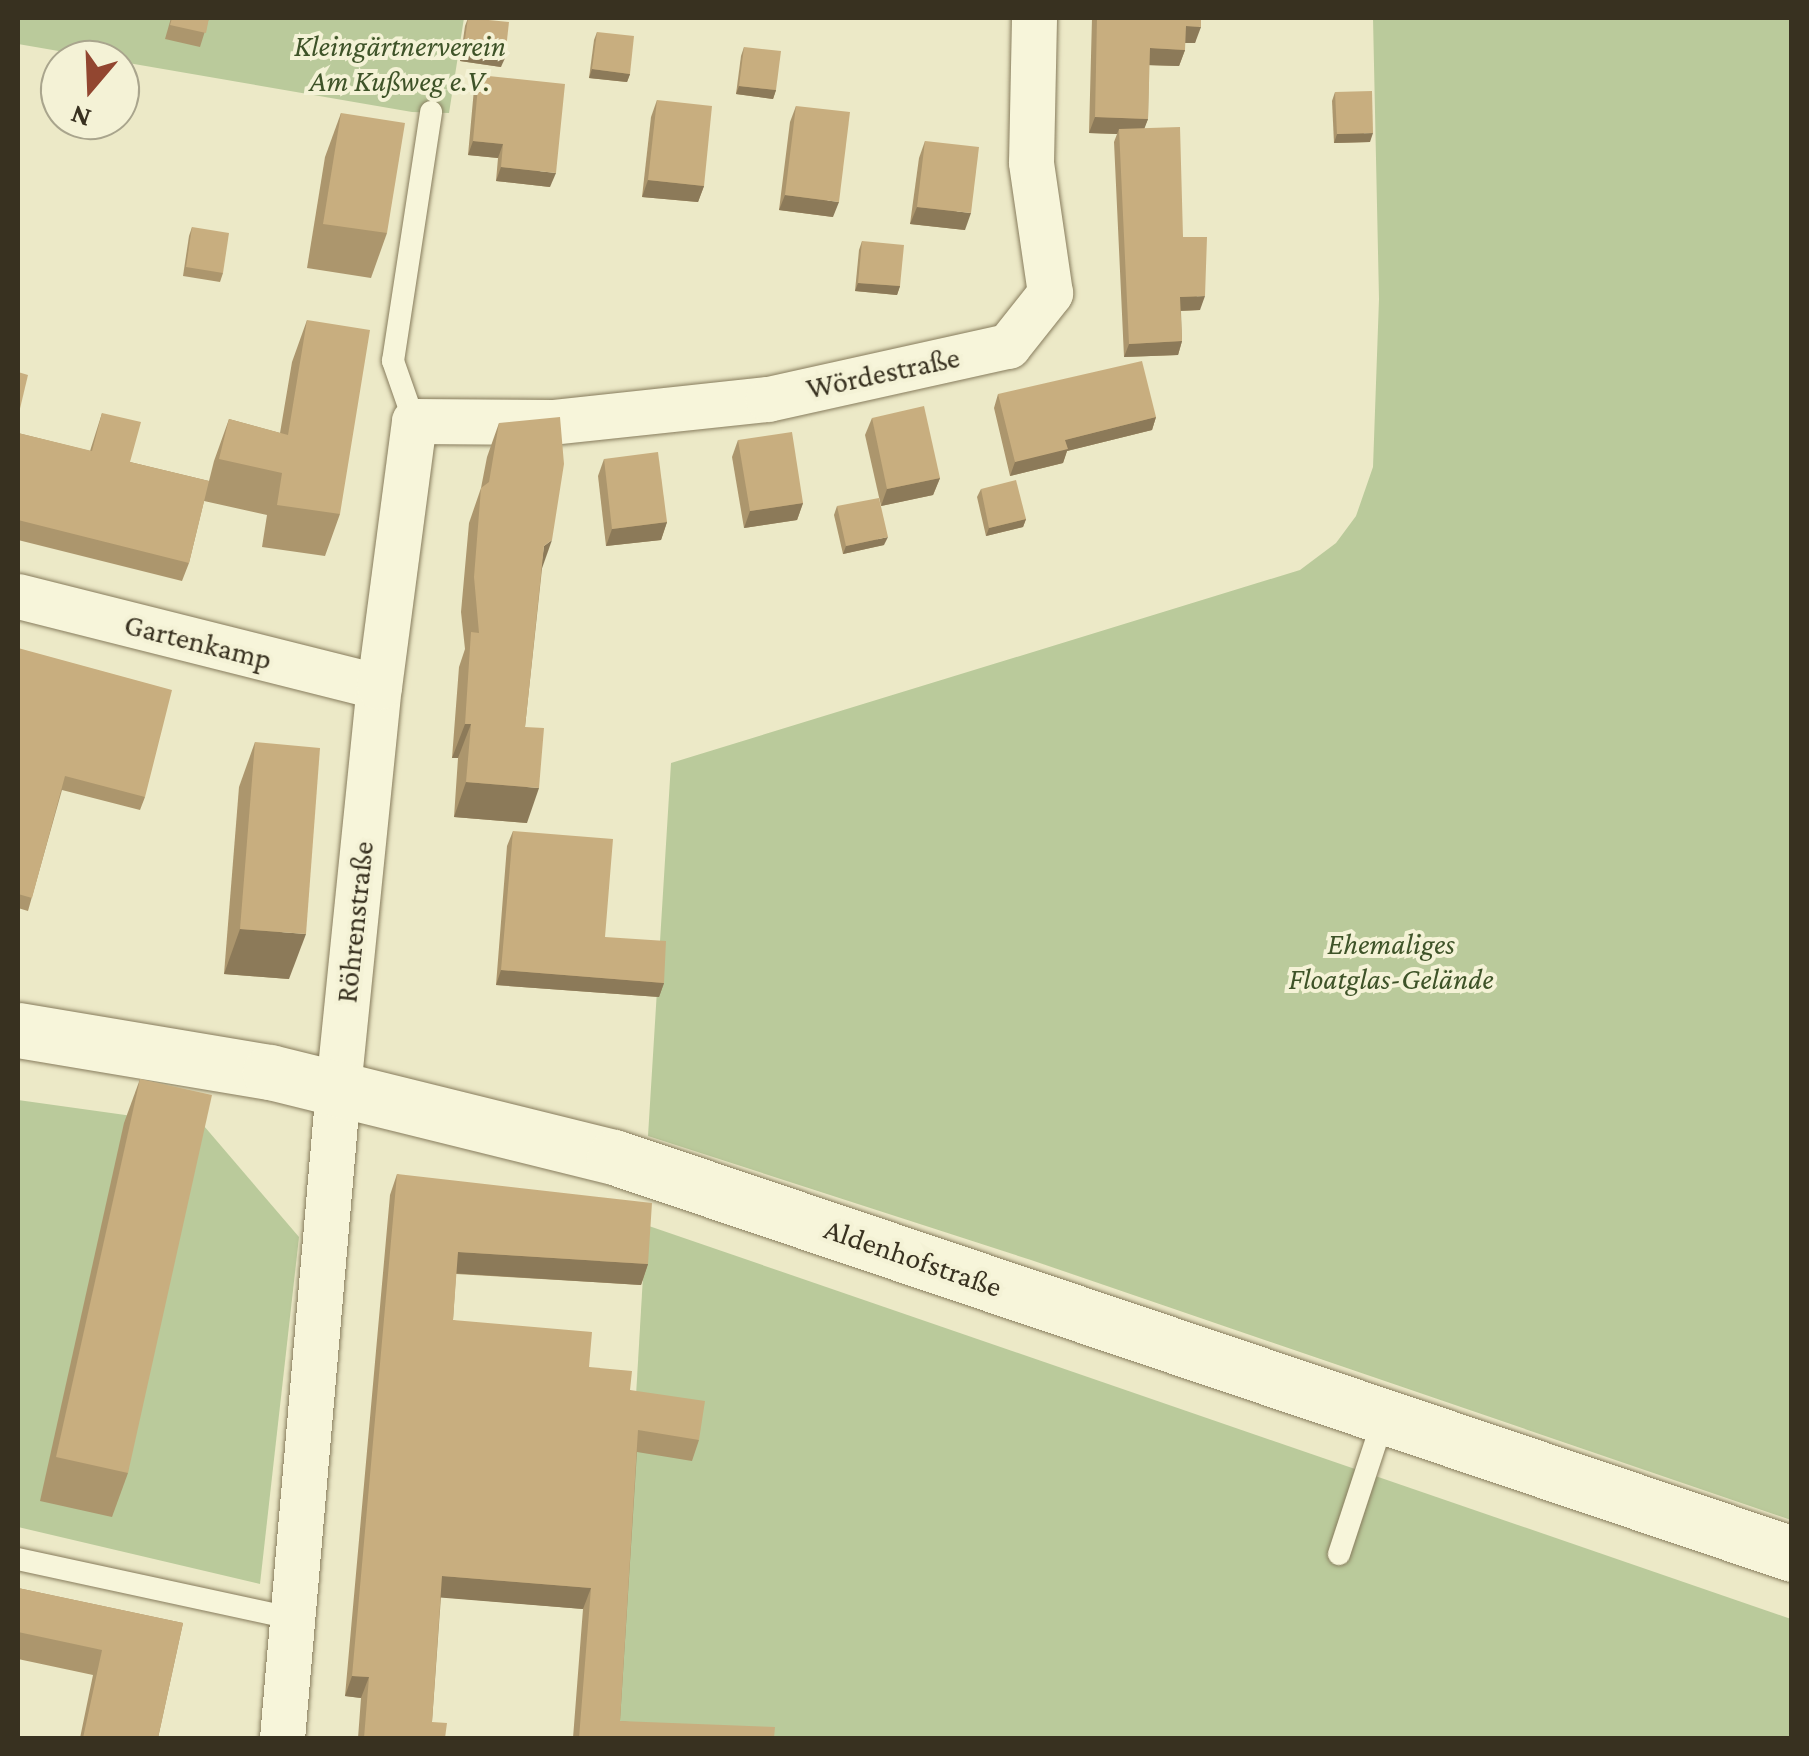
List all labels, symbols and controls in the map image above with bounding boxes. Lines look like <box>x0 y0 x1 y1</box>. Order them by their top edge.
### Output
park label: Kleingärtnerverein Am Kußweg e.V. <box>294 28 506 98</box>
north arrow <box>40 40 140 140</box>
text: N <box>67 99 95 135</box>
street label: Wördestraße <box>803 339 963 407</box>
street label: Gartenkamp <box>121 606 275 678</box>
street label: Röhrenstraße <box>329 839 381 1005</box>
park label: Ehemaliges Floatglas-Gelände <box>1288 926 1494 996</box>
street label: Aldenhofstraße <box>820 1211 1006 1305</box>

